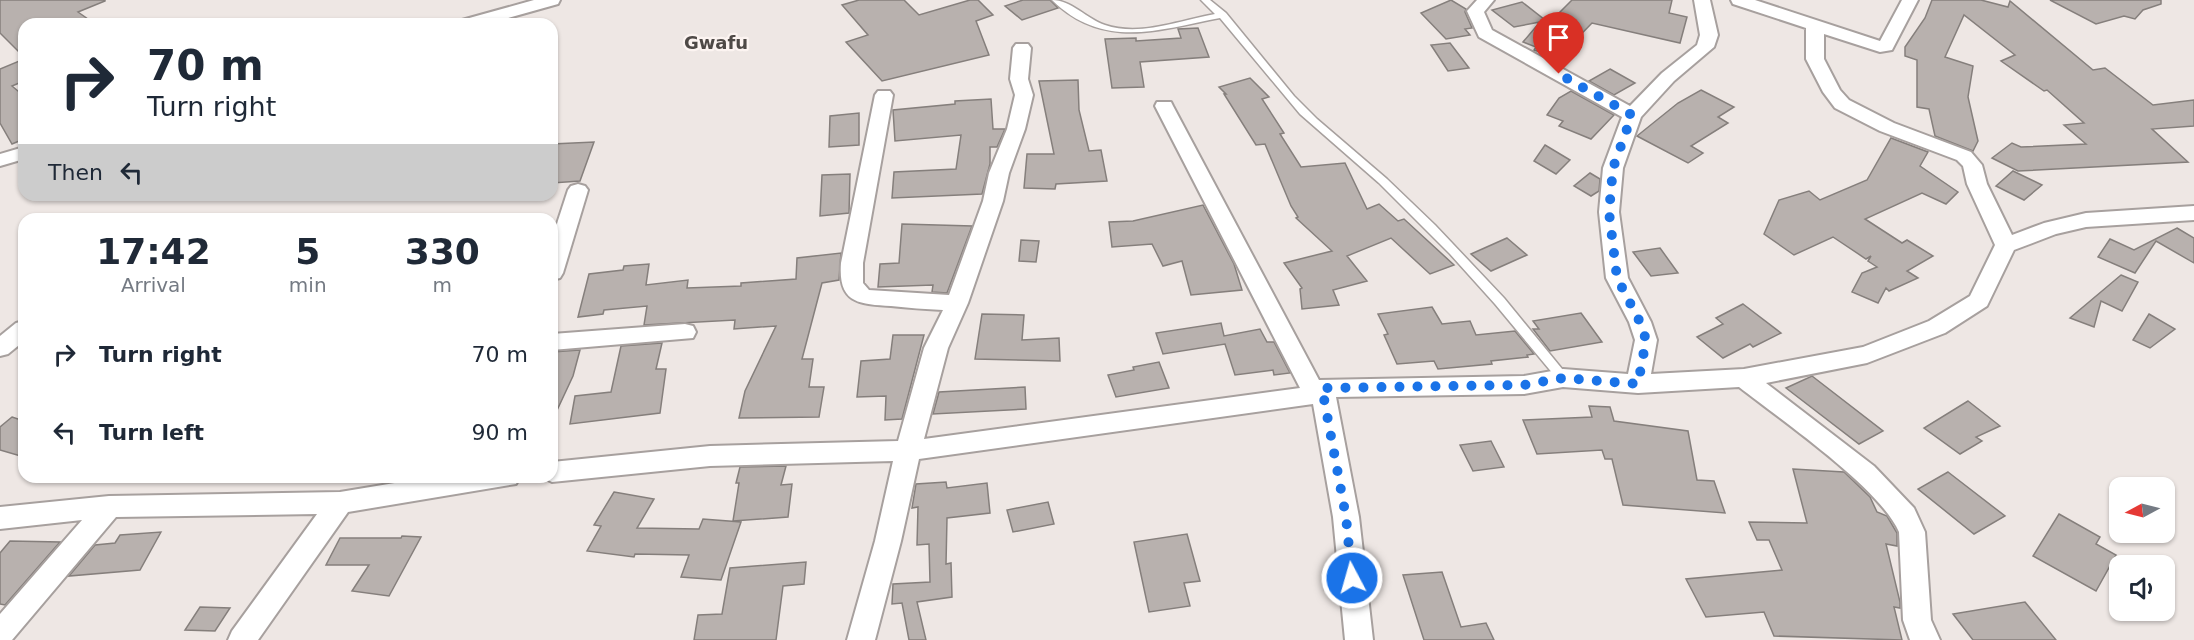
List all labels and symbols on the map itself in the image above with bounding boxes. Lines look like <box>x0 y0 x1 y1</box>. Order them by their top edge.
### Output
pin <box>1533 12 1584 74</box>
district label: Gwafu <box>684 32 748 53</box>
north arrow <box>2109 477 2175 543</box>
position arrow <box>1320 546 1384 610</box>

